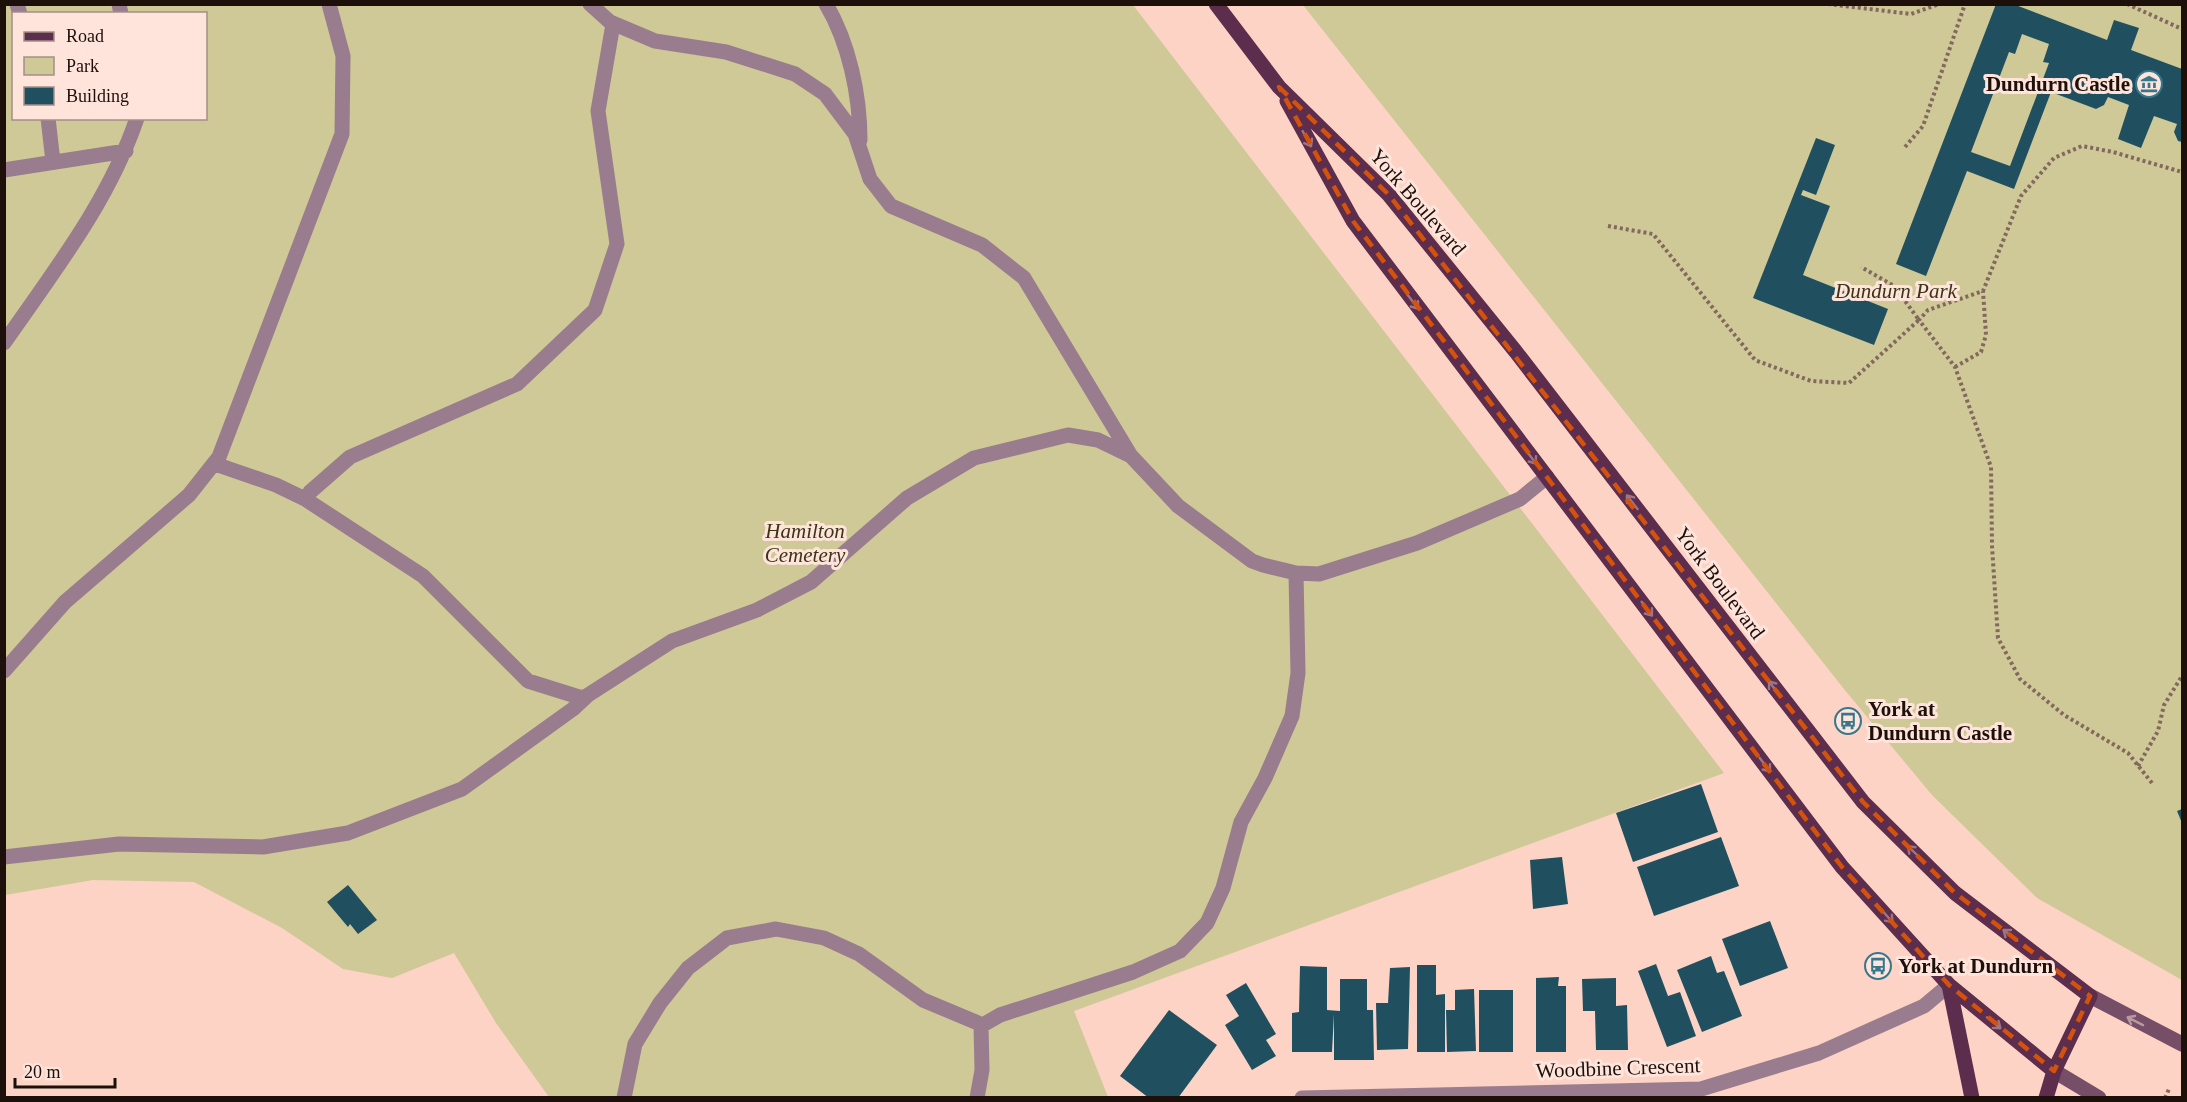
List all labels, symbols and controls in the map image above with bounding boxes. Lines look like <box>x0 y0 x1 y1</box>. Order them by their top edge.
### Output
legend <box>12 12 207 120</box>
text: Road <box>66 26 104 46</box>
text: Park <box>66 56 99 76</box>
museum icon: Dundurn Castle <box>2134 69 2164 99</box>
place label: Dundurn Castle <box>1986 72 2130 96</box>
text: Building <box>66 86 129 106</box>
one-way arrow <box>1302 129 1313 147</box>
street label: York Boulevard <box>1365 144 1471 261</box>
park label: Dundurn Park <box>1834 279 1958 303</box>
one-way arrow <box>1407 293 1420 309</box>
one-way arrow <box>1525 448 1538 464</box>
one-way arrow <box>1625 495 1638 511</box>
park label: Hamilton Cemetery <box>764 519 846 567</box>
street label: York Boulevard <box>1670 522 1770 644</box>
one-way arrow <box>1640 601 1653 617</box>
one-way arrow <box>1767 680 1780 696</box>
place label: York at Dundurn Castle <box>1868 697 2012 745</box>
bus stop icon: York at Dundurn Castle <box>1833 706 1863 736</box>
one-way arrow <box>1758 756 1771 772</box>
one-way arrow <box>1906 844 1921 859</box>
one-way arrow <box>1880 908 1894 923</box>
one-way arrow <box>2002 928 2018 941</box>
bus stop icon: York at Dundurn <box>1863 951 1893 981</box>
place label: York at Dundurn <box>1898 954 2054 978</box>
one-way arrow <box>2127 1015 2145 1026</box>
one-way arrow <box>1986 1016 2002 1029</box>
scale bar <box>15 1051 116 1089</box>
street label: Woodbine Crescent <box>1535 1053 1701 1083</box>
text: 20 m <box>24 1062 61 1082</box>

